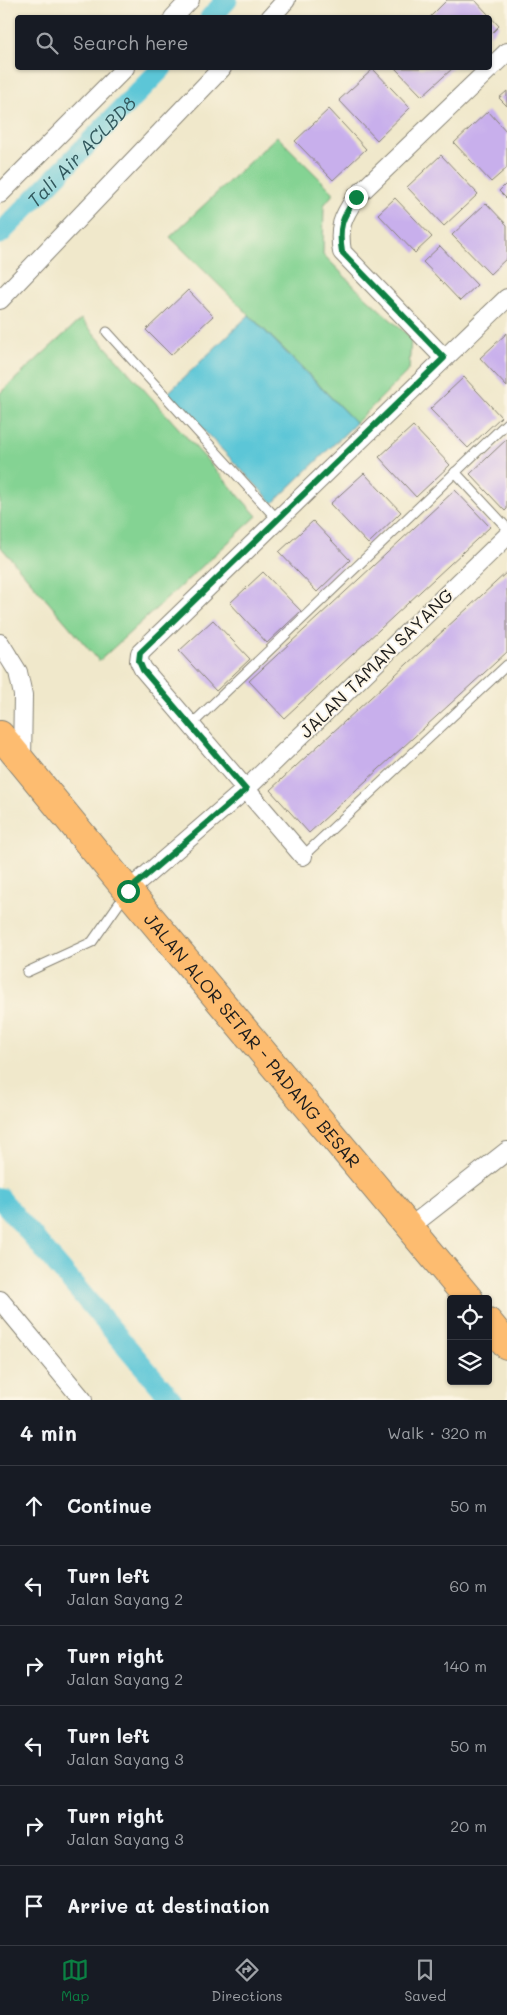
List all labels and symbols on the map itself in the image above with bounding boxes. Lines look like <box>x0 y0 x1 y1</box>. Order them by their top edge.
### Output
water label: Tali Air ACLBD8 <box>21 90 141 212</box>
route end <box>345 186 368 209</box>
street label: JALAN TAMAN SAYANG <box>294 583 458 743</box>
route start <box>117 880 140 903</box>
street label: JALAN ALOR SETAR - PADANG BESAR <box>139 907 366 1173</box>

